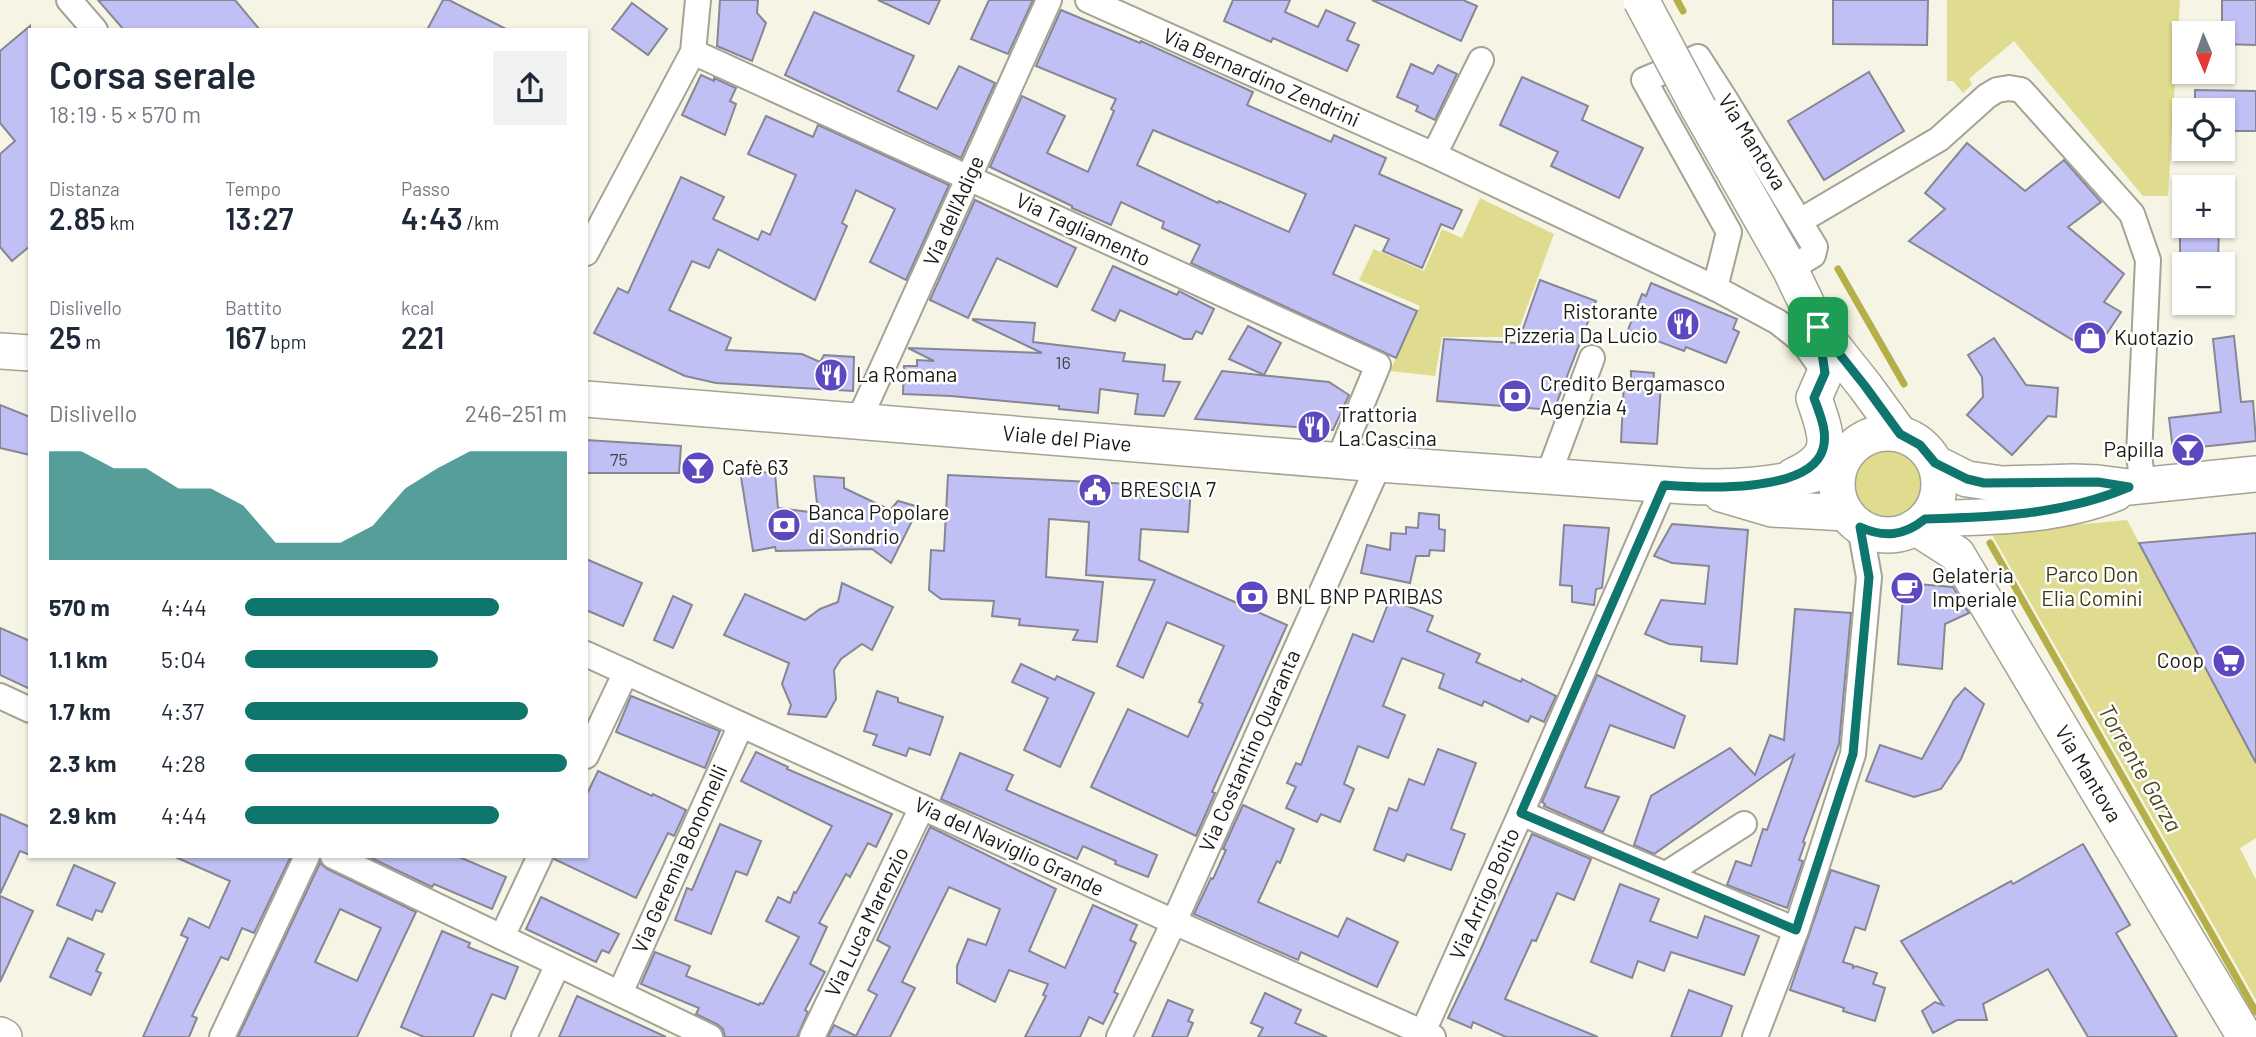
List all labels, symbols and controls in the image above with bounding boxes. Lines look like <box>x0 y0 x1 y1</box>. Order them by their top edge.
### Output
north arrow <box>2172 21 2235 84</box>
map controls <box>2172 21 2235 315</box>
street label: Via Bernardino Zendrini <box>1159 22 1364 131</box>
text: Corsa serale <box>49 51 256 97</box>
button: share <box>493 51 567 125</box>
street label: Via Mantova <box>1714 89 1793 194</box>
button: locate <box>2172 98 2235 161</box>
text: 18:19 · 5 × 570 m <box>49 100 201 128</box>
street label: Via dell'Adige <box>917 151 988 269</box>
button: + <box>2172 175 2235 238</box>
text: Distanza <box>49 177 120 200</box>
text: Tempo <box>225 177 281 200</box>
text: Passo <box>401 177 450 200</box>
street label: Via Tagliamento <box>1012 187 1155 271</box>
text: 2.85 <box>49 200 106 236</box>
text: 13:27 <box>225 200 293 236</box>
text: 4:43 <box>401 200 463 236</box>
text: km <box>106 211 135 234</box>
text: /km <box>463 211 499 234</box>
button: − <box>2172 252 2235 315</box>
text: Dislivello <box>49 296 122 319</box>
text: Battito <box>225 296 282 319</box>
text: kcal <box>401 296 434 319</box>
pin <box>1788 297 1848 357</box>
place label: Ristorante Pizzeria Da Lucio <box>1504 298 1658 347</box>
restaurant icon: Ristorante Pizzeria Da Lucio <box>1664 305 1702 343</box>
icon: arrive <box>1799 308 1837 346</box>
text: 25 <box>49 319 81 355</box>
text: 167 <box>225 319 266 355</box>
text: 221 <box>401 319 444 355</box>
shop icon: Kuotazio <box>2071 319 2109 357</box>
place label: Kuotazio <box>2114 324 2194 349</box>
text: m <box>81 330 101 353</box>
text: bpm <box>266 330 307 353</box>
house number: 16 <box>1055 351 1071 373</box>
restaurant icon: La Romana <box>812 356 850 394</box>
place label: La Romana <box>856 361 957 386</box>
place label: Credito Bergamasco Agenzia 4 <box>1540 370 1726 419</box>
bank icon: Credito Bergamasco Agenzia 4 <box>1496 377 1534 415</box>
text: Dislivello <box>49 399 137 427</box>
text: 246–251 m <box>465 399 567 427</box>
place label: Trattoria La Cascina <box>1338 401 1437 450</box>
restaurant icon: Trattoria La Cascina <box>1295 408 1333 446</box>
street label: Viale del Piave <box>1001 419 1133 456</box>
bar icon: Papilla <box>2169 431 2207 469</box>
place label: Papilla <box>2104 436 2164 461</box>
house number: 75 <box>610 448 628 470</box>
bar icon: Cafè 63 <box>679 449 717 487</box>
place label: Cafè 63 <box>722 454 789 479</box>
public building icon: BRESCIA 7 <box>1076 471 1114 509</box>
place label: BRESCIA 7 <box>1120 476 1216 501</box>
place label: Banca Popolare di Sondrio <box>808 499 949 548</box>
bank icon: Banca Popolare di Sondrio <box>765 506 803 544</box>
park label: Parco Don Elia Comini <box>2041 561 2143 610</box>
place label: Gelateria Imperiale <box>1932 562 2017 611</box>
cafe icon: Gelateria Imperiale <box>1888 569 1926 607</box>
bank icon: BNL BNP PARIBAS <box>1233 578 1271 616</box>
place label: BNL BNP PARIBAS <box>1276 583 1443 608</box>
text: 570 m <box>49 593 110 621</box>
text: 4:44 <box>161 593 207 621</box>
supermarket icon: Coop <box>2210 642 2248 680</box>
text: 1.1 km <box>49 645 108 673</box>
text: 5:04 <box>161 645 206 673</box>
street label: Via Costantino Quaranta <box>1193 645 1304 855</box>
place label: Coop <box>2157 647 2204 672</box>
text: 1.7 km <box>49 697 111 725</box>
text: 4:37 <box>161 697 204 725</box>
water label: Torrente Garza <box>2093 698 2189 837</box>
street label: Via Mantova <box>2051 720 2128 826</box>
text: 2.3 km <box>49 749 117 777</box>
text: 4:28 <box>161 749 206 777</box>
street label: Via Geremia Bonomelli <box>626 760 731 957</box>
street label: Via del Naviglio Grande <box>911 791 1109 901</box>
text: 2.9 km <box>49 801 116 829</box>
text: 4:44 <box>161 801 207 829</box>
street label: Via Arrigo Boito <box>1443 824 1524 963</box>
street label: Via Luca Marenzio <box>819 842 913 1000</box>

